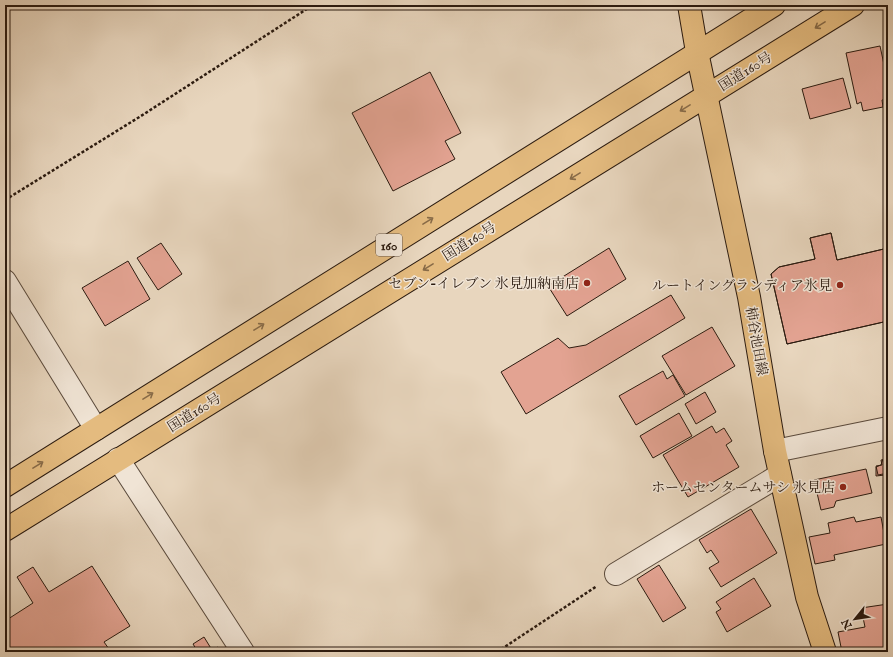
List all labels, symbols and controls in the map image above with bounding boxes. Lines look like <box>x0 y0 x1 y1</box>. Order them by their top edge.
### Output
one-way arrow <box>814 22 826 30</box>
street label: 国道160号 <box>715 48 776 95</box>
one-way arrow <box>680 104 691 112</box>
one-way arrow <box>569 173 581 181</box>
one-way arrow <box>422 217 433 225</box>
street label: 国道160号 <box>439 218 500 265</box>
road number: 160 <box>376 234 402 256</box>
one-way arrow <box>422 263 434 271</box>
place label: セブン-イレブン 氷見加納南店 <box>389 275 579 293</box>
place label: ルートイングランディア氷見 <box>652 277 832 295</box>
marker: セブン-イレブン 氷見加納南店 <box>582 278 592 288</box>
marker: ルートイングランディア氷見 <box>835 280 845 290</box>
street label: 柿谷池田線 <box>741 305 771 377</box>
one-way arrow <box>253 323 264 332</box>
street label: 国道160号 <box>164 389 225 436</box>
one-way arrow <box>142 392 154 400</box>
one-way arrow <box>32 461 44 469</box>
place label: ホームセンタームサシ 氷見店 <box>651 479 835 497</box>
marker: ホームセンタームサシ 氷見店 <box>838 482 848 492</box>
north arrow <box>835 599 875 639</box>
text: N <box>839 615 856 632</box>

